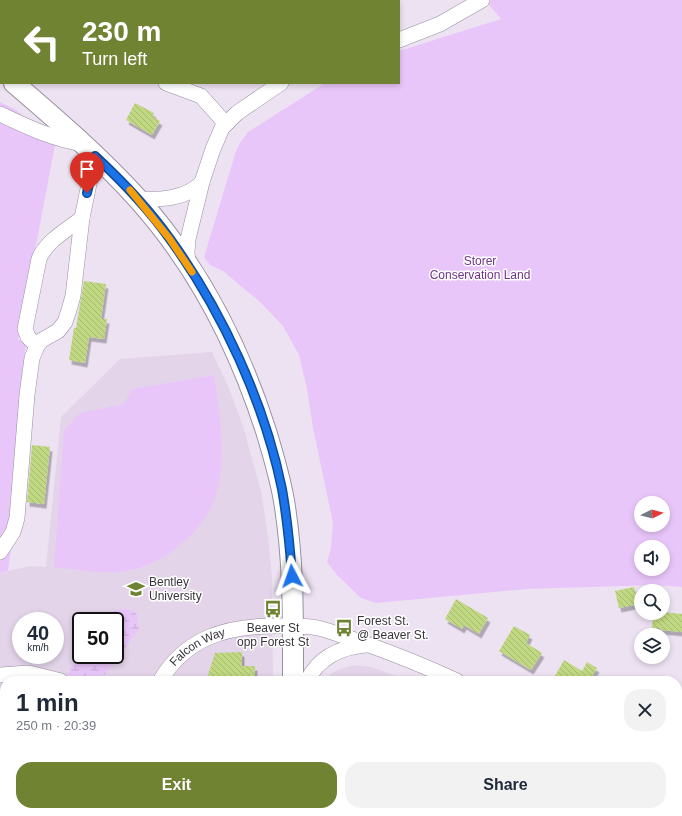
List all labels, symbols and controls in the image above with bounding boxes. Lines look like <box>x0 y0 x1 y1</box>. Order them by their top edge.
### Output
icon: left <box>16 16 68 68</box>
text: 230 m <box>82 16 161 47</box>
text: Turn left <box>82 49 147 69</box>
pin <box>70 152 104 193</box>
icon: arrive <box>76 158 98 180</box>
park label: Storer Conservation Land <box>430 254 530 282</box>
north arrow <box>634 496 670 532</box>
map controls <box>634 496 670 664</box>
button: sound <box>634 540 670 576</box>
position arrow <box>271 555 313 597</box>
place label: Bentley University <box>149 575 202 603</box>
school or university icon: Bentley University <box>126 579 146 599</box>
button: search <box>634 584 670 620</box>
bus stop icon: Beaver St opp Forest St <box>263 599 283 619</box>
speed limit sign: 50 <box>72 612 124 664</box>
place label: Forest St. @ Beaver St. <box>357 614 429 642</box>
bus stop icon: Forest St. @ Beaver St. <box>334 618 354 638</box>
place label: Beaver St opp Forest St <box>237 621 310 649</box>
text: 40 <box>27 622 49 644</box>
street label: Falcon Way <box>167 625 227 669</box>
button: layers <box>634 628 670 664</box>
text: km/h <box>27 642 49 653</box>
text: 1 min <box>16 689 79 716</box>
button: close <box>624 689 666 731</box>
text: 250 m · 20:39 <box>16 718 96 733</box>
button: Exit <box>16 762 337 808</box>
button: Share <box>345 762 666 808</box>

